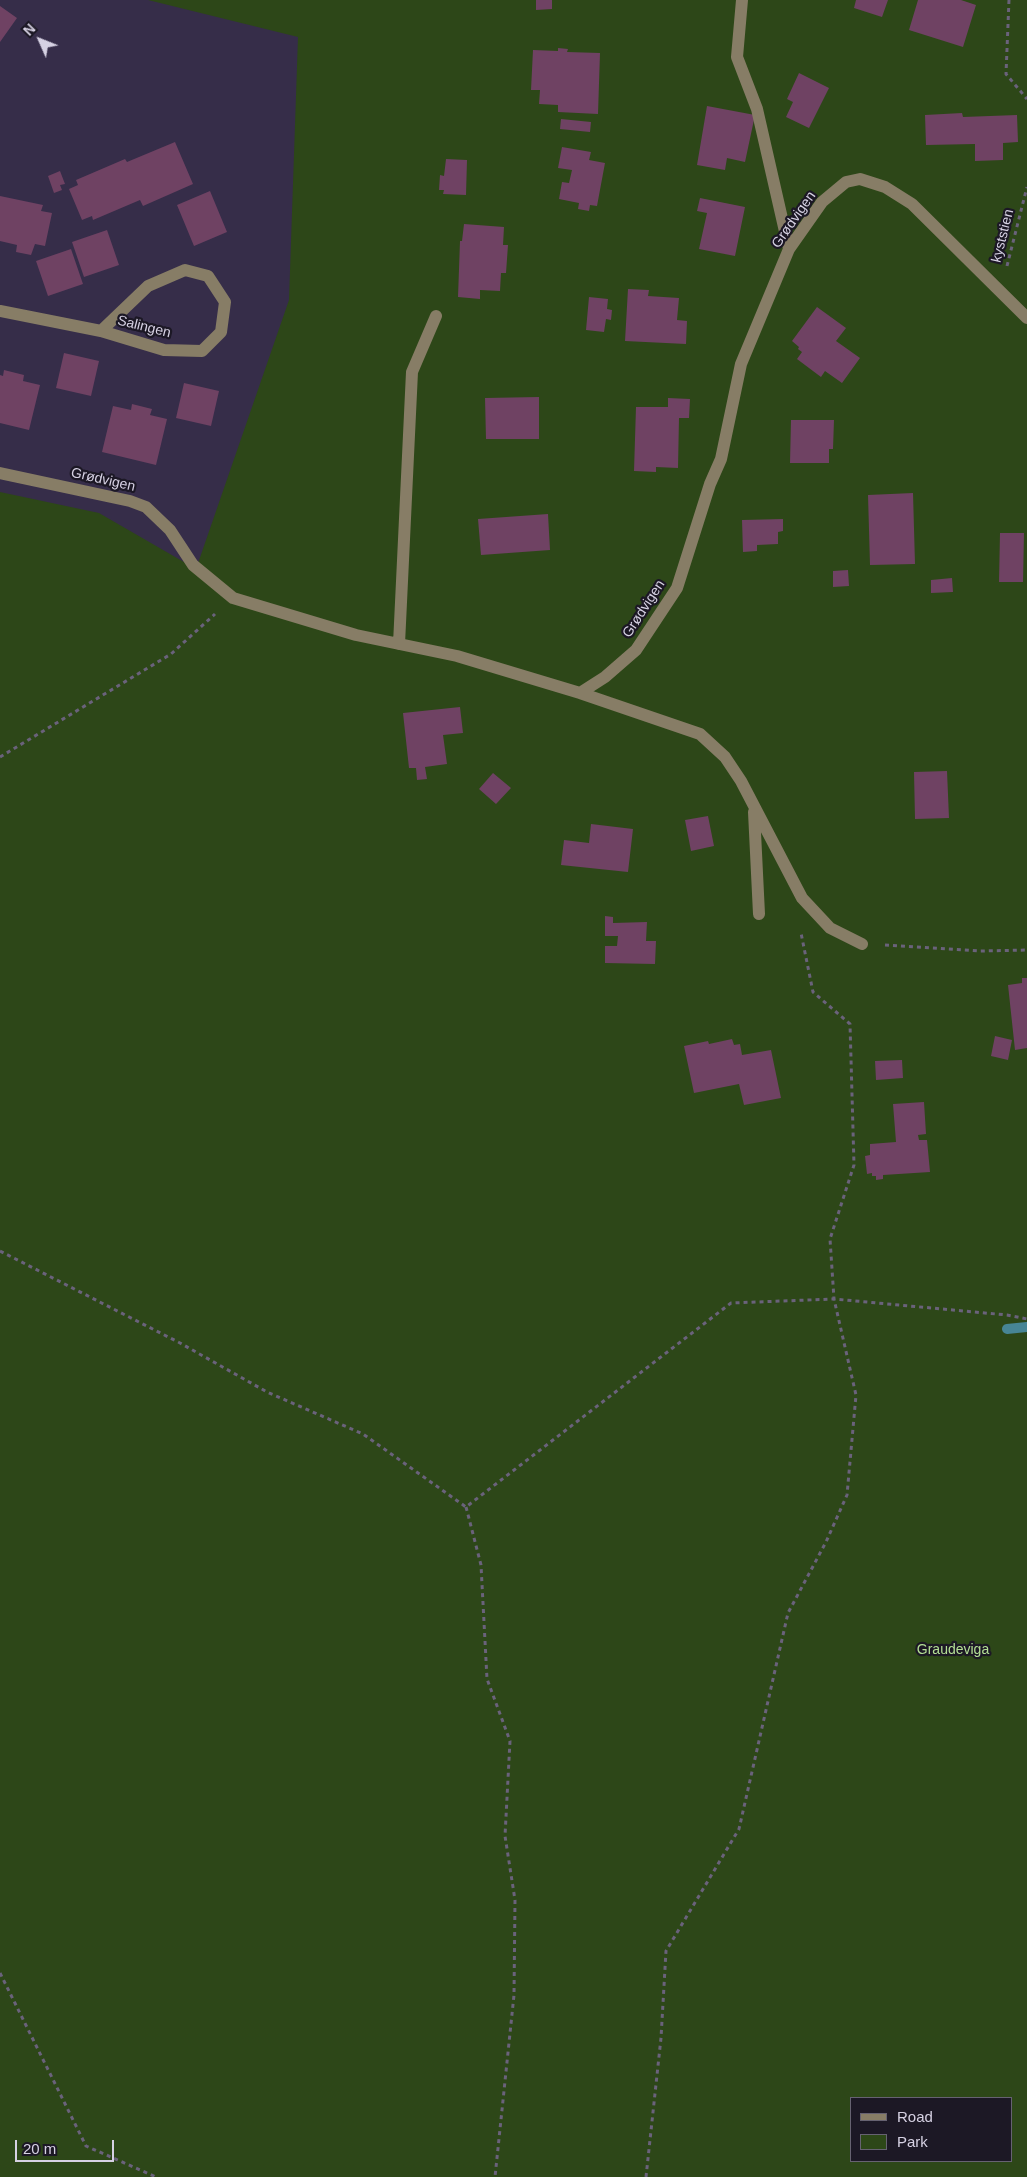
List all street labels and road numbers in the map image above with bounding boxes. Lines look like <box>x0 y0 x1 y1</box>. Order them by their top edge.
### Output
street label: Grødvigen <box>768 188 820 252</box>
street label: kyststien <box>988 208 1018 264</box>
street label: Salingen <box>116 312 172 342</box>
street label: Grødvigen <box>69 464 137 496</box>
street label: Grødvigen <box>619 577 669 641</box>

